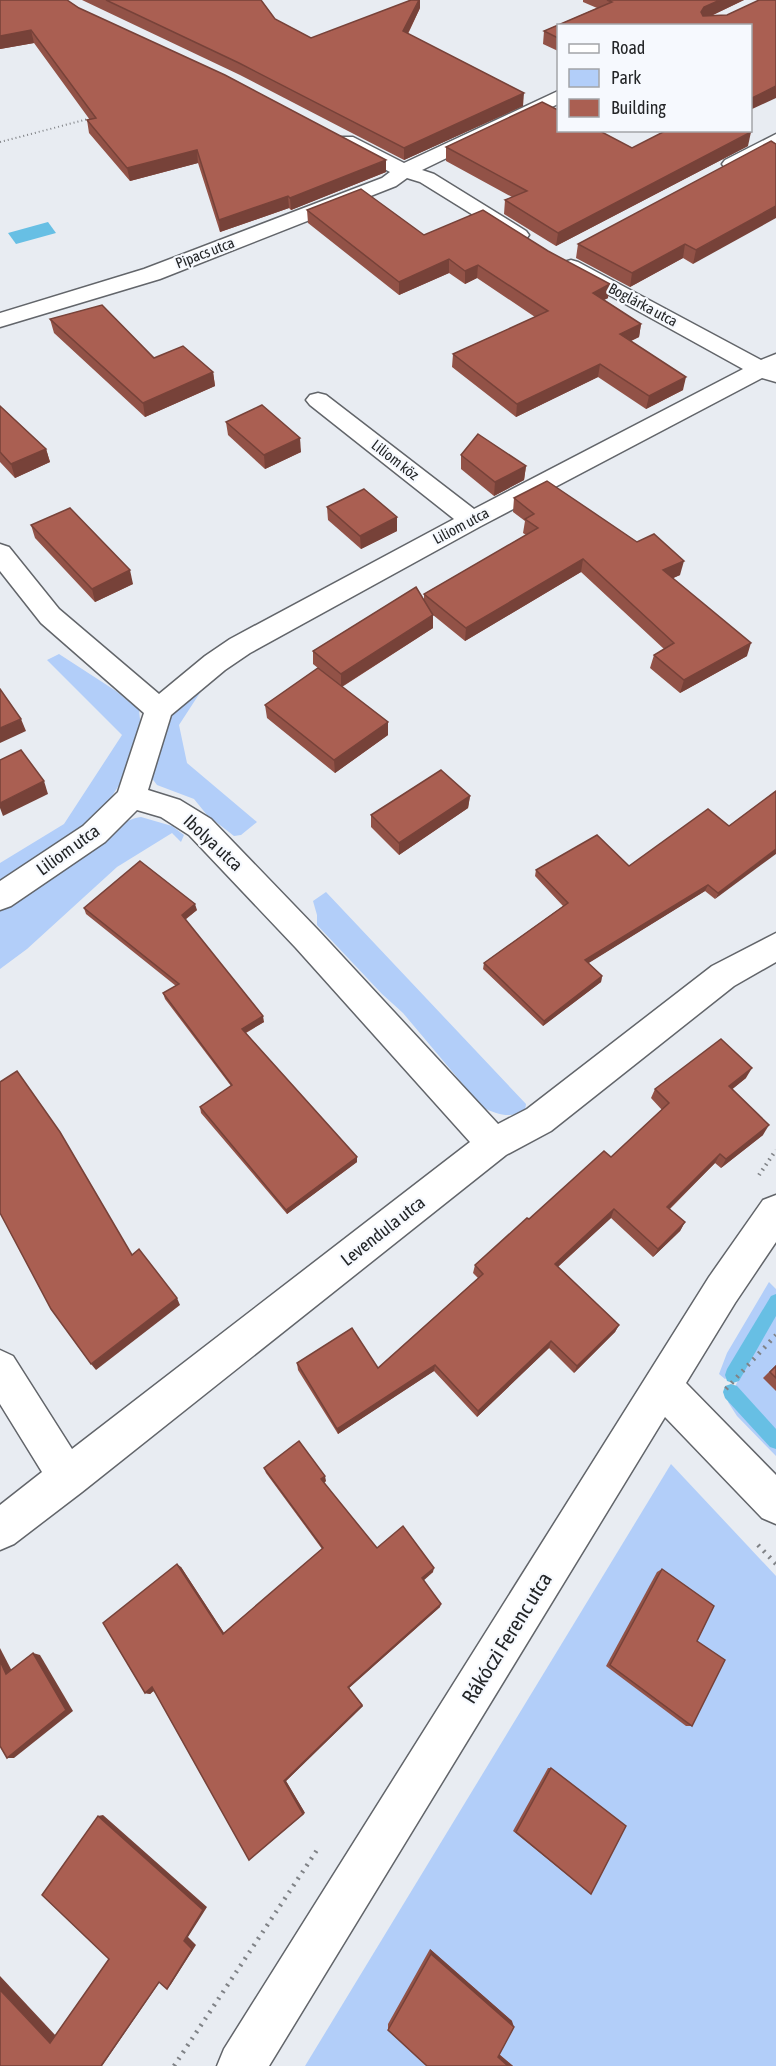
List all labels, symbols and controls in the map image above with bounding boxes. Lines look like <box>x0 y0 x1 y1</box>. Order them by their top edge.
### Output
legend <box>557 24 752 132</box>
text: Road <box>611 37 645 58</box>
text: Park <box>611 67 641 88</box>
text: Building <box>611 97 666 118</box>
street label: Pipacs utca <box>173 234 237 271</box>
street label: Boglárka utca <box>606 279 681 330</box>
street label: Liliom köz <box>368 436 423 484</box>
street label: Liliom utca <box>430 504 491 547</box>
street label: Ibolya utca <box>179 810 247 875</box>
street label: Liliom utca <box>32 820 103 879</box>
street label: Levendula utca <box>337 1191 429 1270</box>
street label: Rákóczi Ferenc utca <box>456 1568 556 1707</box>

